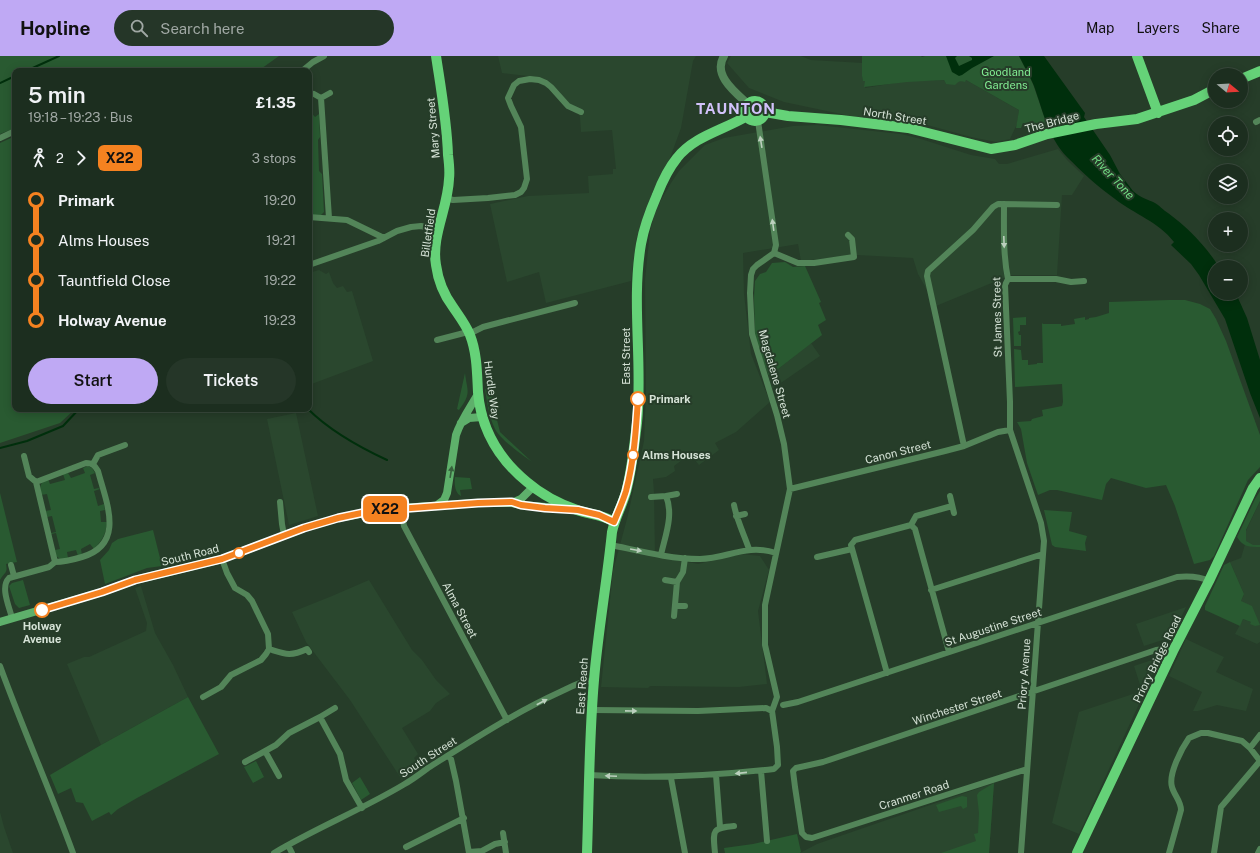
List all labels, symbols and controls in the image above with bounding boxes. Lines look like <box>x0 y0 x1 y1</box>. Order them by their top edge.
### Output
search box <box>114 10 394 46</box>
text: Hopline <box>20 17 90 39</box>
icon: search <box>128 17 150 39</box>
text: Search here <box>160 20 245 37</box>
text: Map <box>1086 20 1114 36</box>
text: Layers <box>1136 20 1180 36</box>
text: Share <box>1202 20 1240 36</box>
park label: Goodland Gardens <box>981 66 1031 91</box>
north arrow <box>1208 68 1248 108</box>
map controls <box>1208 68 1248 300</box>
text: 5 min <box>28 82 86 108</box>
text: £1.35 <box>256 94 296 111</box>
street label: Mary Street <box>424 97 442 159</box>
district label: TAUNTON <box>696 100 776 117</box>
street label: North Street <box>862 105 928 127</box>
street label: The Bridge <box>1024 109 1080 135</box>
text: 19:18 – 19:23 · Bus <box>28 110 133 125</box>
button: locate <box>1208 116 1248 156</box>
one-way arrow <box>758 136 764 148</box>
icon: walk <box>28 147 50 169</box>
icon: forward <box>70 147 92 169</box>
text: X22 <box>106 150 134 166</box>
text: 2 <box>56 151 64 166</box>
text: 3 stops <box>252 151 296 166</box>
water label: River Tone <box>1089 152 1138 203</box>
button: layers <box>1208 164 1248 204</box>
text: Primark <box>58 192 115 209</box>
text: 19:20 <box>264 193 296 208</box>
street label: Billetfield <box>419 208 437 258</box>
button: + <box>1208 212 1248 252</box>
one-way arrow <box>770 219 776 231</box>
text: Alms Houses <box>58 232 149 249</box>
text: 19:21 <box>266 233 296 248</box>
one-way arrow <box>1001 236 1008 248</box>
button: − <box>1208 260 1248 300</box>
text: Tauntfield Close <box>58 272 170 289</box>
text: 19:22 <box>264 273 296 288</box>
street label: St James Street <box>990 277 1004 357</box>
text: Holway Avenue <box>58 312 167 329</box>
text: 19:23 <box>263 313 296 328</box>
street label: East Street <box>620 327 632 385</box>
street label: Magdalene Street <box>757 328 793 420</box>
button: Start <box>28 358 158 404</box>
button: Tickets <box>166 358 296 404</box>
street label: Hurdle Way <box>482 360 502 420</box>
marker: Primark <box>630 391 646 407</box>
place label: Primark <box>649 393 691 405</box>
street label: Canon Street <box>864 438 932 466</box>
marker: Alms Houses <box>627 449 639 461</box>
place label: Alms Houses <box>642 449 711 461</box>
one-way arrow <box>448 466 454 478</box>
line badge: X22 <box>362 496 408 522</box>
text: X22 <box>371 501 399 517</box>
street label: South Road <box>160 542 220 568</box>
unlabelled marker <box>233 547 245 559</box>
one-way arrow <box>630 547 642 553</box>
street label: Alma Street <box>440 580 480 640</box>
marker: Holway Avenue <box>34 602 50 618</box>
street label: St Augustine Street <box>943 606 1043 648</box>
street label: Priory Bridge Road <box>1131 613 1183 705</box>
place label: Holway Avenue <box>23 620 62 645</box>
street label: Priory Avenue <box>1016 638 1032 710</box>
street label: East Reach <box>574 657 590 715</box>
street label: Winchester Street <box>911 687 1003 727</box>
one-way arrow <box>536 698 547 705</box>
one-way arrow <box>625 708 638 714</box>
street label: South Street <box>397 734 459 780</box>
one-way arrow <box>735 769 747 776</box>
one-way arrow <box>605 773 617 780</box>
street label: Cranmer Road <box>877 778 951 812</box>

